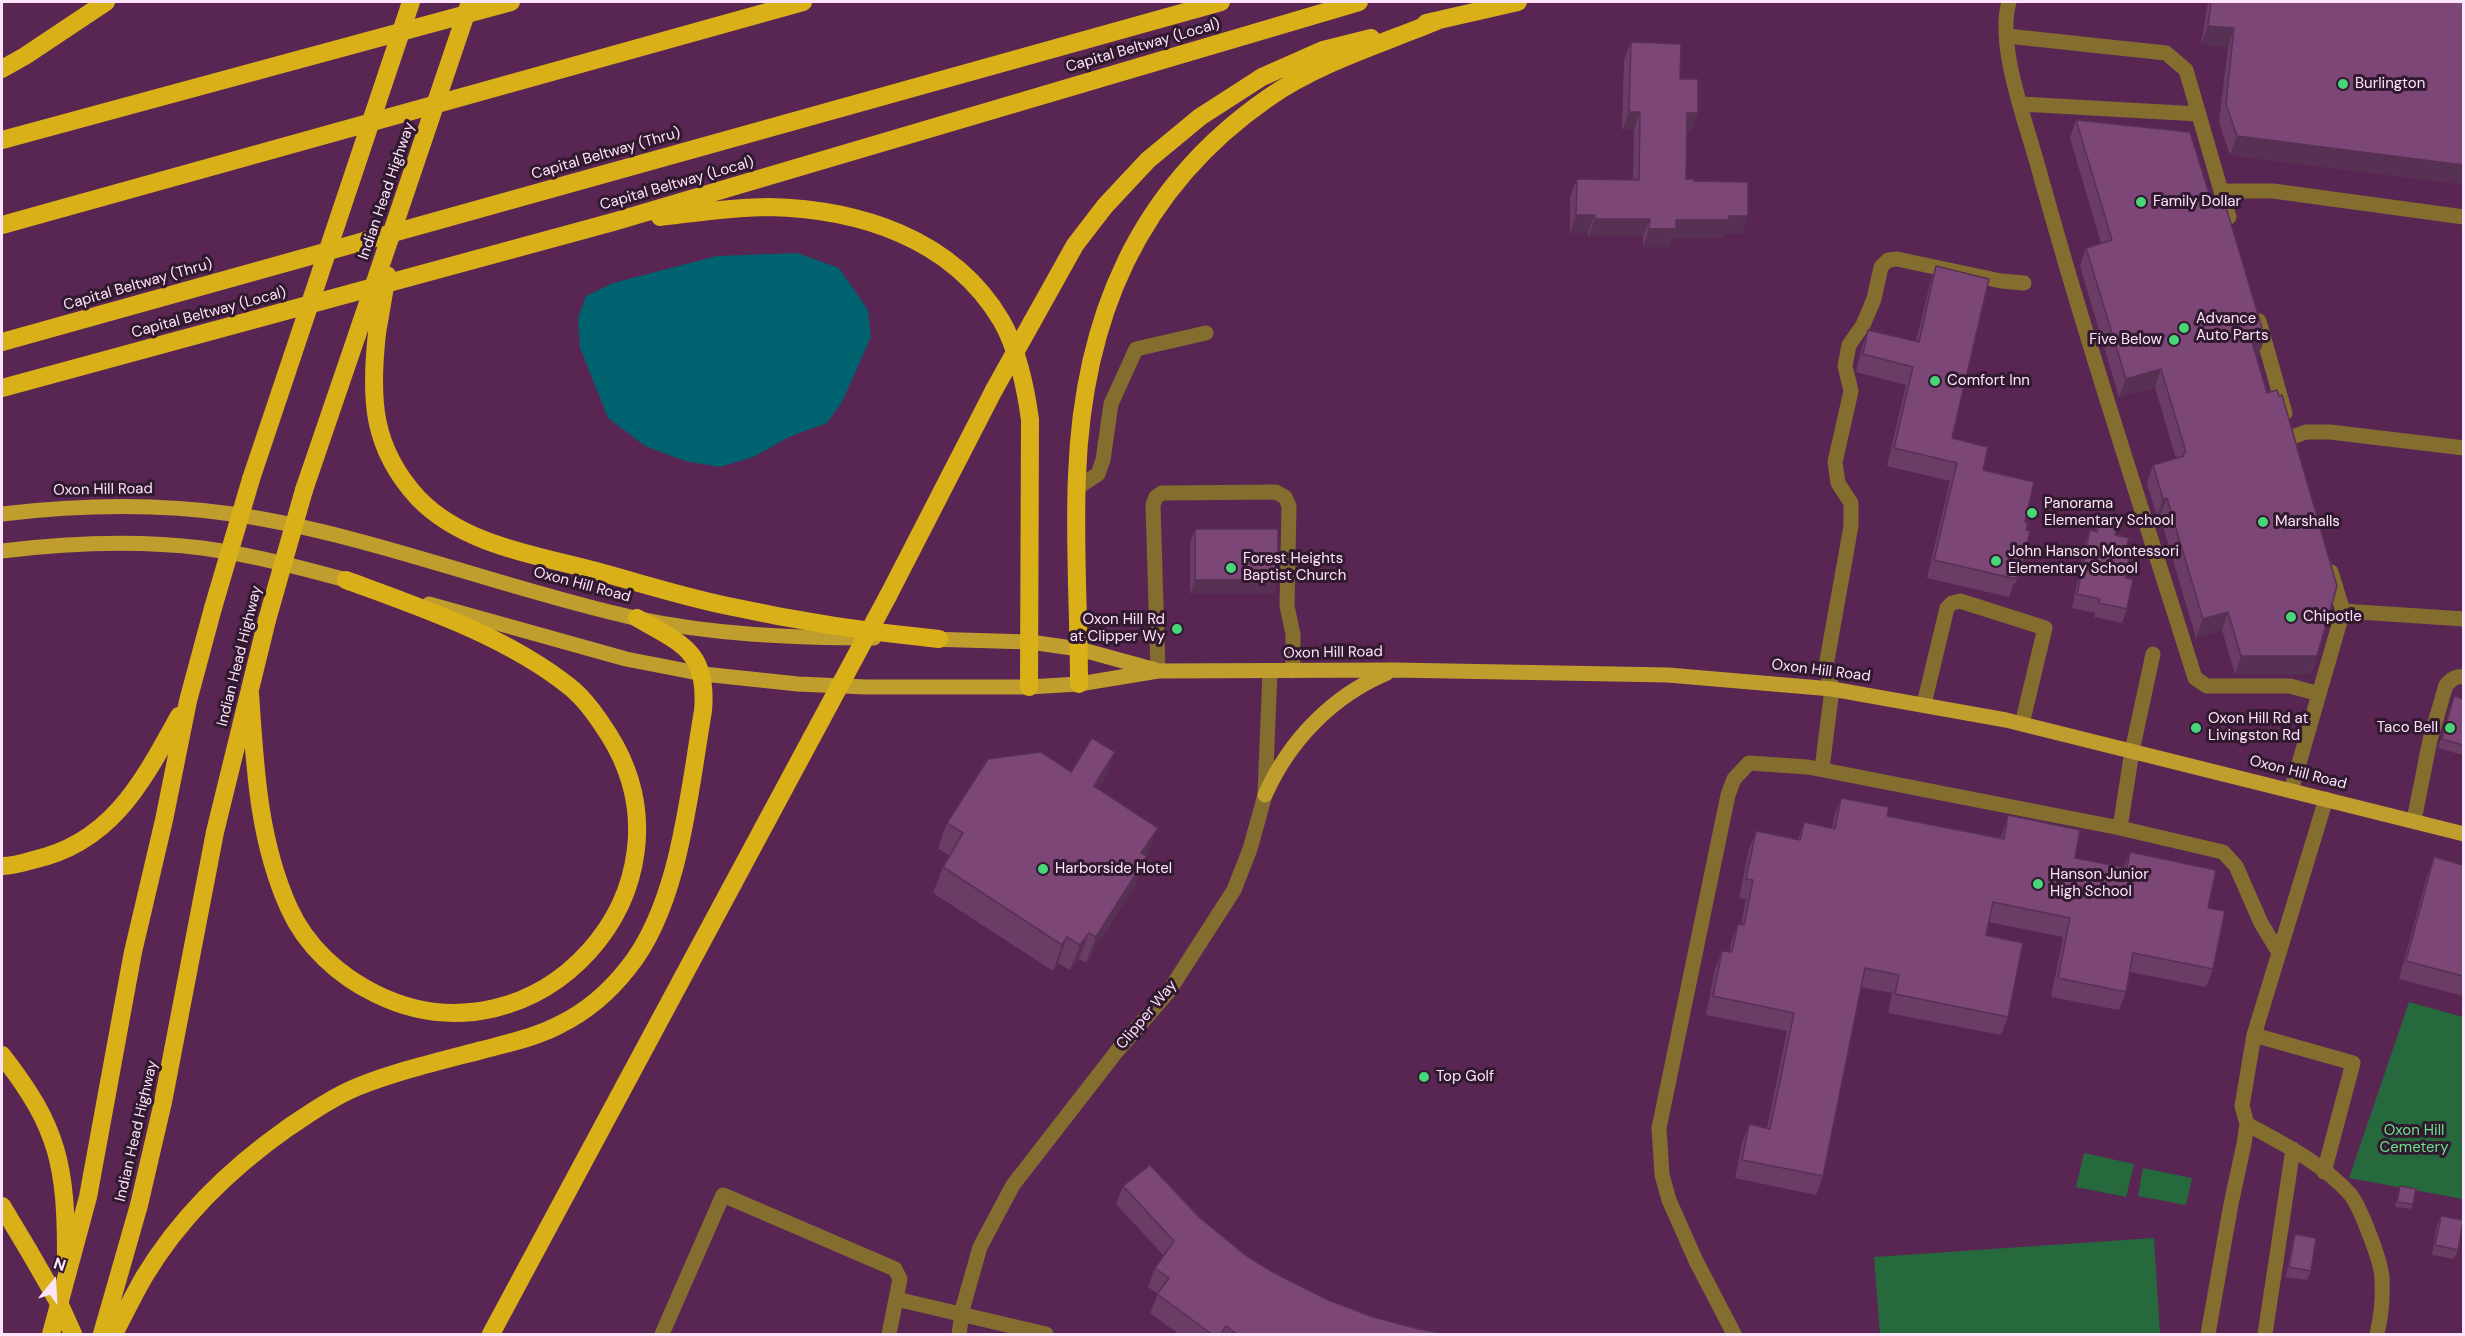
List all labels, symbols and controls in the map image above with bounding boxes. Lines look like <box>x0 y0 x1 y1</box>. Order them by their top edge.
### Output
street label: Capital Beltway (Local) <box>1064 15 1222 77</box>
place label: Burlington <box>2355 75 2425 93</box>
marker: Burlington <box>2336 77 2350 91</box>
street label: Indian Head Highway <box>355 120 419 262</box>
street label: Capital Beltway (Thru) <box>530 124 682 184</box>
street label: Capital Beltway (Local) <box>598 153 756 215</box>
place label: Family Dollar <box>2153 193 2241 211</box>
marker: Family Dollar <box>2134 195 2148 209</box>
street label: Capital Beltway (Thru) <box>62 255 214 315</box>
street label: Capital Beltway (Local) <box>130 284 288 342</box>
place label: Advance Auto Parts <box>2196 310 2268 345</box>
marker: Advance Auto Parts <box>2177 321 2191 335</box>
place label: Five Below <box>2089 331 2162 349</box>
marker: Five Below <box>2167 333 2181 347</box>
place label: Comfort Inn <box>1947 372 2030 390</box>
marker: Comfort Inn <box>1928 374 1942 388</box>
street label: Oxon Hill Road <box>53 480 153 500</box>
place label: Panorama Elementary School <box>2044 495 2174 530</box>
marker: Panorama Elementary School <box>2025 506 2039 520</box>
place label: Marshalls <box>2275 513 2340 531</box>
marker: Marshalls <box>2256 515 2270 529</box>
place label: John Hanson Montessori Elementary School <box>2008 543 2179 578</box>
place label: Forest Heights Baptist Church <box>1243 550 1346 585</box>
marker: John Hanson Montessori Elementary School <box>1989 554 2003 568</box>
marker: Forest Heights Baptist Church <box>1224 561 1238 575</box>
street label: Oxon Hill Road <box>532 563 632 607</box>
street label: Indian Head Highway <box>214 584 266 728</box>
place label: Chipotle <box>2303 608 2362 626</box>
marker: Chipotle <box>2284 610 2298 624</box>
place label: Oxon Hill Rd at Clipper Wy <box>1070 611 1165 646</box>
marker: Oxon Hill Rd at Clipper Wy <box>1170 622 1184 636</box>
street label: Oxon Hill Road <box>1283 643 1383 663</box>
street label: Oxon Hill Road <box>1770 656 1872 686</box>
place label: Oxon Hill Rd at Livingston Rd <box>2208 710 2308 745</box>
place label: Taco Bell <box>2377 719 2438 737</box>
marker: Oxon Hill Rd at Livingston Rd <box>2189 721 2203 735</box>
marker: Taco Bell <box>2443 721 2457 735</box>
street label: Oxon Hill Road <box>2247 752 2349 794</box>
place label: Harborside Hotel <box>1055 860 1172 878</box>
marker: Harborside Hotel <box>1036 862 1050 876</box>
place label: Hanson Junior High School <box>2050 866 2149 901</box>
marker: Hanson Junior High School <box>2031 877 2045 891</box>
street label: Clipper Way <box>1113 977 1181 1053</box>
street label: Indian Head Highway <box>112 1059 162 1203</box>
place label: Top Golf <box>1436 1068 1494 1086</box>
marker: Top Golf <box>1417 1070 1431 1084</box>
park label: Oxon Hill Cemetery <box>2380 1122 2448 1157</box>
north arrow <box>24 1252 84 1312</box>
text: N <box>51 1253 69 1276</box>

